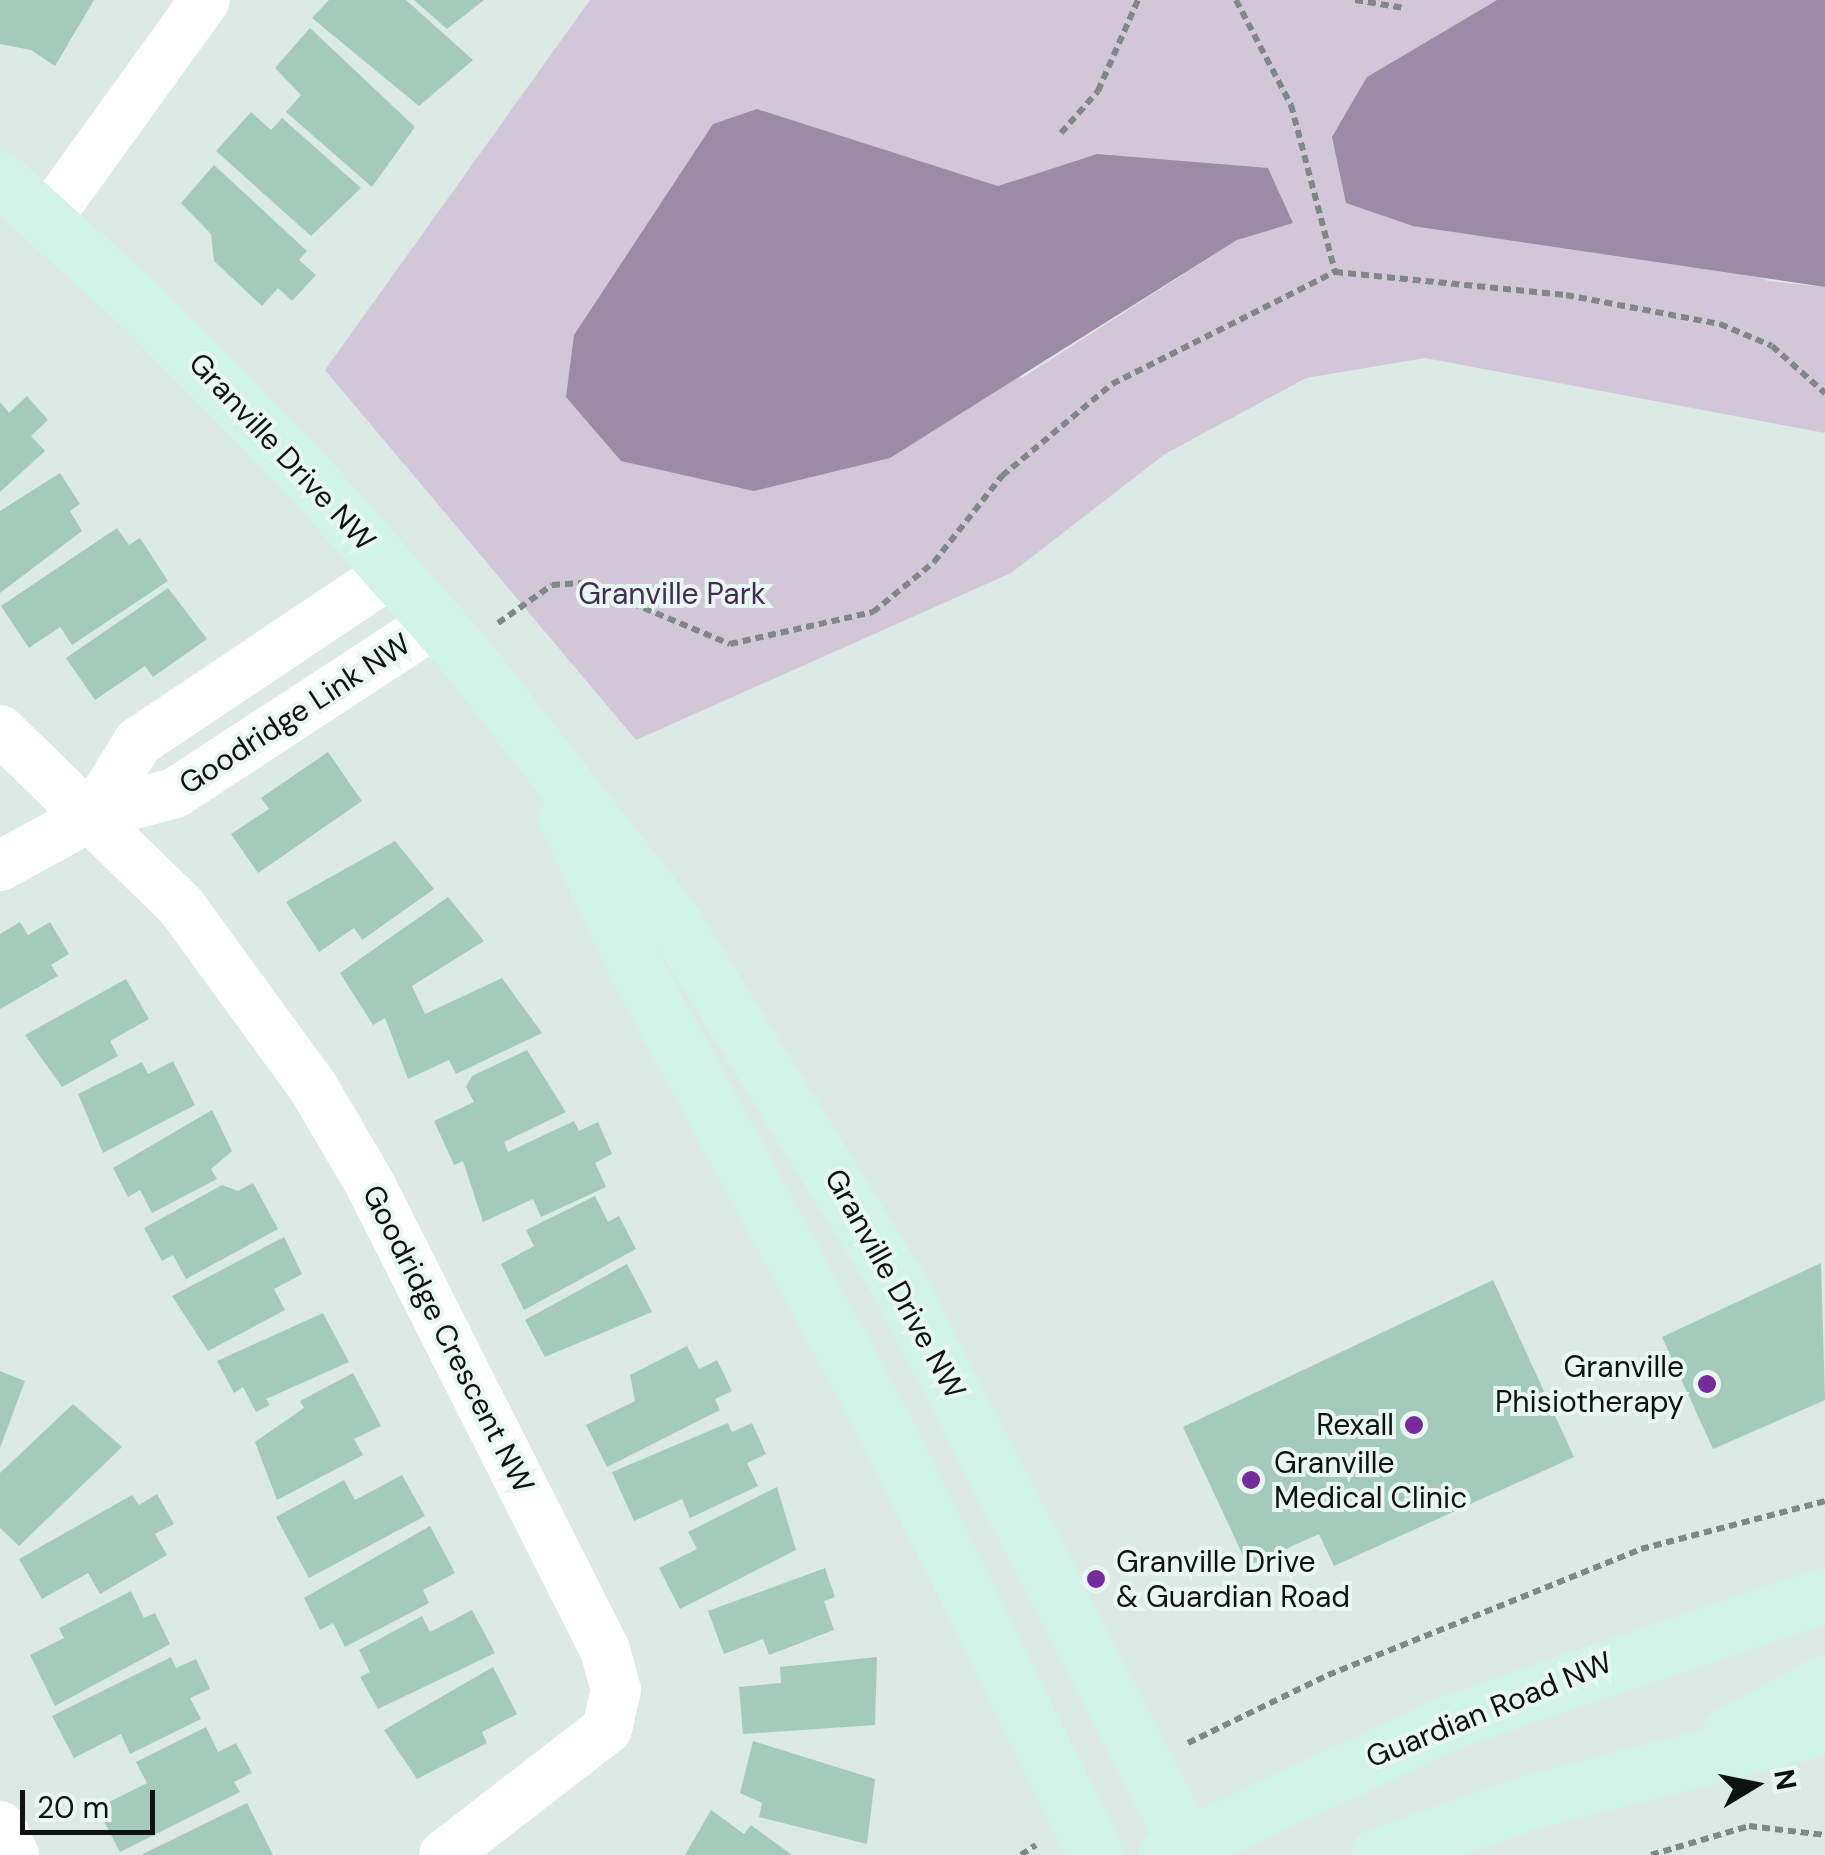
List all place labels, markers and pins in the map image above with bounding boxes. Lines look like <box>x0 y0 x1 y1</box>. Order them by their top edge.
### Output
place label: Granville Phisiotherapy <box>1495 1349 1684 1420</box>
marker: Granville Phisiotherapy <box>1694 1371 1720 1397</box>
place label: Rexall <box>1316 1407 1394 1443</box>
marker: Rexall <box>1403 1414 1425 1436</box>
place label: Granville Medical Clinic <box>1274 1445 1467 1516</box>
marker: Granville Medical Clinic <box>1238 1467 1264 1493</box>
place label: Granville Drive & Guardian Road <box>1116 1544 1350 1614</box>
marker: Granville Drive & Guardian Road <box>1085 1568 1107 1590</box>

